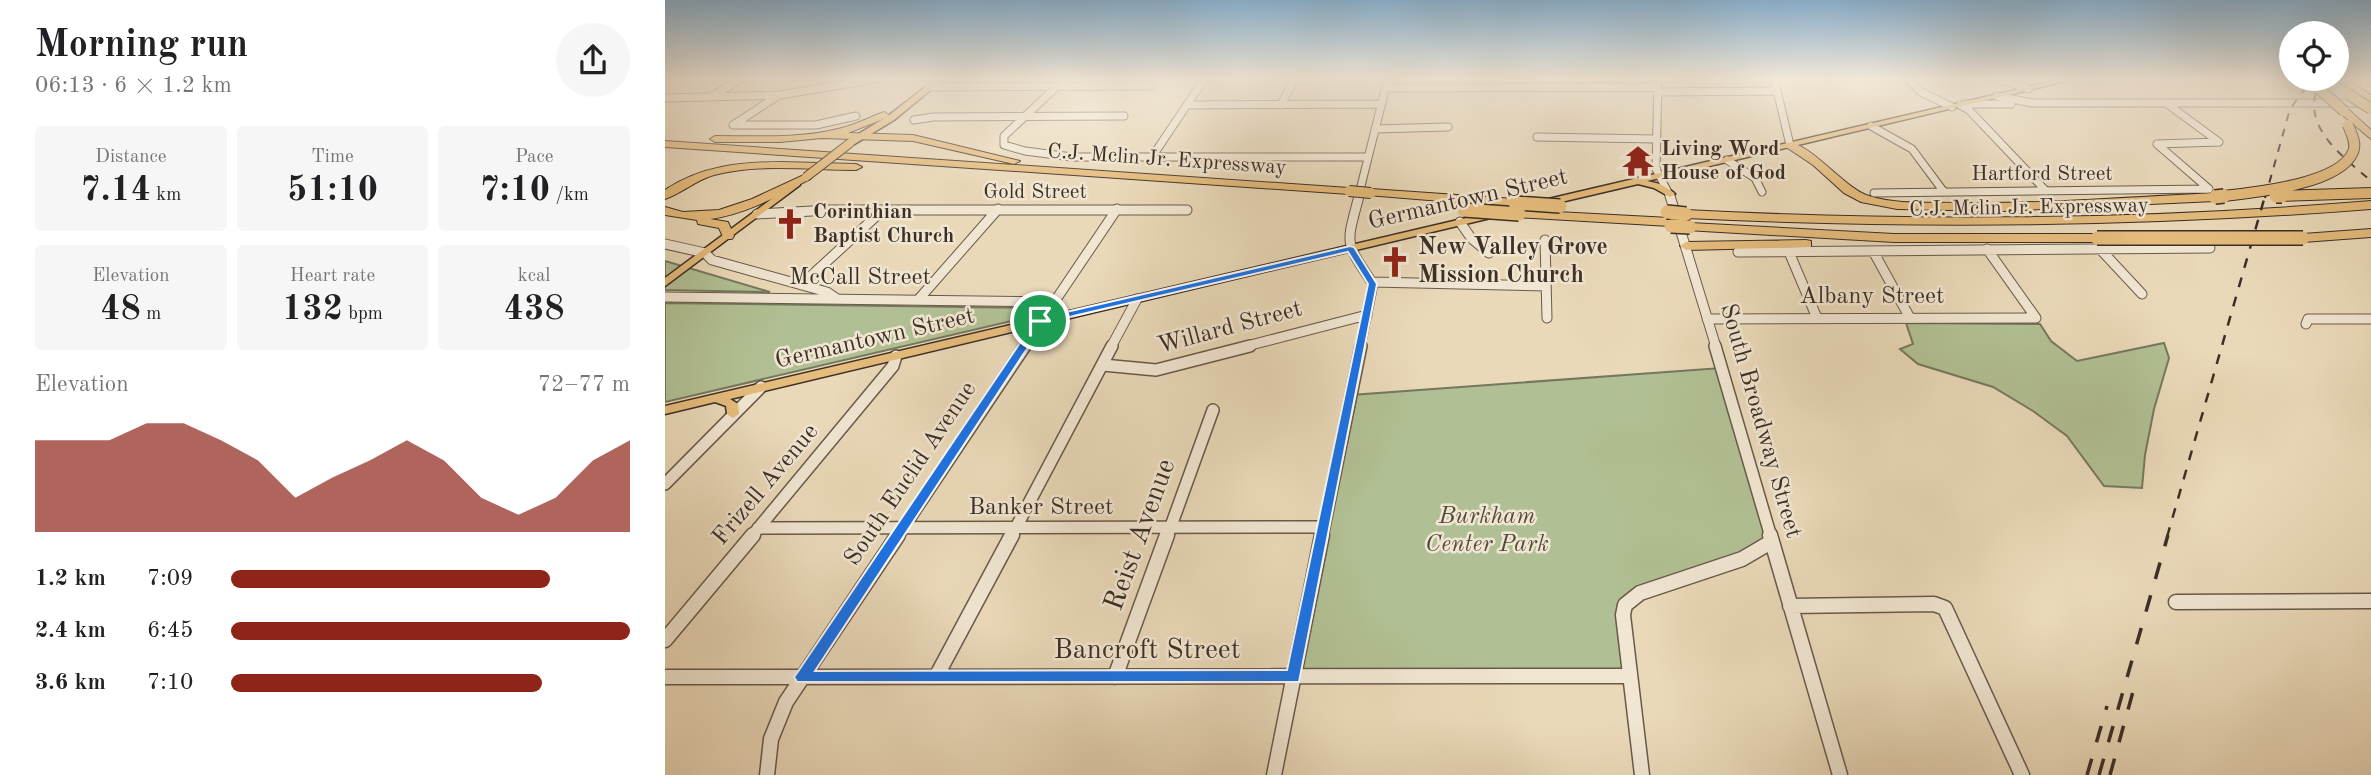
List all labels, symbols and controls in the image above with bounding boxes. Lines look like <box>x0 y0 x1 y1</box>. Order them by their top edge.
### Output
map controls <box>2279 21 2349 91</box>
button: locate <box>2279 21 2349 91</box>
button: share <box>556 23 630 97</box>
text: Morning run <box>35 27 248 65</box>
text: 06:13 · 6 × 1.2 km <box>35 74 232 97</box>
place label: Living Word House of God <box>1661 139 1786 184</box>
street label: C.J. Mclin Jr. Expressway <box>1047 141 1287 179</box>
temple icon: Living Word House of God <box>1621 144 1655 178</box>
text: Distance <box>95 148 167 167</box>
text: Time <box>311 148 354 167</box>
text: Pace <box>515 148 553 167</box>
street label: Hartford Street <box>1971 164 2113 185</box>
street label: Germantown Street <box>1366 165 1570 235</box>
text: 7.14 <box>80 173 151 208</box>
text: 51:10 <box>287 173 378 208</box>
text: 7:10 <box>479 173 550 208</box>
street label: Gold Street <box>983 182 1087 203</box>
text: km <box>151 186 181 205</box>
text: /km <box>550 186 589 205</box>
street label: C.J. Mclin Jr. Expressway <box>1909 195 2149 221</box>
place label: Corinthian Baptist Church <box>813 202 955 247</box>
church icon: Corinthian Baptist Church <box>773 207 807 241</box>
place label: New Valley Grove Mission Church <box>1418 236 1608 288</box>
church icon: New Valley Grove Mission Church <box>1378 245 1412 279</box>
street label: McCall Street <box>789 266 931 290</box>
text: Elevation <box>92 267 169 286</box>
text: Heart rate <box>290 267 375 286</box>
text: kcal <box>518 267 551 286</box>
street label: Albany Street <box>1800 285 1944 309</box>
pin <box>1010 291 1070 351</box>
text: 48 <box>100 292 141 327</box>
text: 132 <box>282 292 343 327</box>
text: 438 <box>504 292 565 327</box>
street label: Willard Street <box>1155 297 1305 359</box>
street label: South Broadway Street <box>1715 301 1805 541</box>
icon: arrive <box>1021 302 1059 340</box>
street label: Germantown Street <box>773 304 977 374</box>
text: m <box>141 305 161 324</box>
text: bpm <box>343 305 383 324</box>
text: Elevation <box>35 373 129 396</box>
text: 72–77 m <box>538 373 630 396</box>
street label: South Euclid Avenue <box>841 378 981 570</box>
street label: Frizell Avenue <box>709 420 823 550</box>
street label: Reist Avenue <box>1101 455 1181 615</box>
street label: Banker Street <box>968 496 1114 520</box>
park label: Burkham Center Park <box>1425 505 1549 557</box>
text: 1.2 km <box>35 567 106 590</box>
text: 7:09 <box>147 567 193 590</box>
text: 2.4 km <box>35 619 106 642</box>
text: 6:45 <box>147 619 193 642</box>
street label: Bancroft Street <box>1054 637 1240 665</box>
text: 3.6 km <box>35 671 106 694</box>
text: 7:10 <box>147 671 193 694</box>

